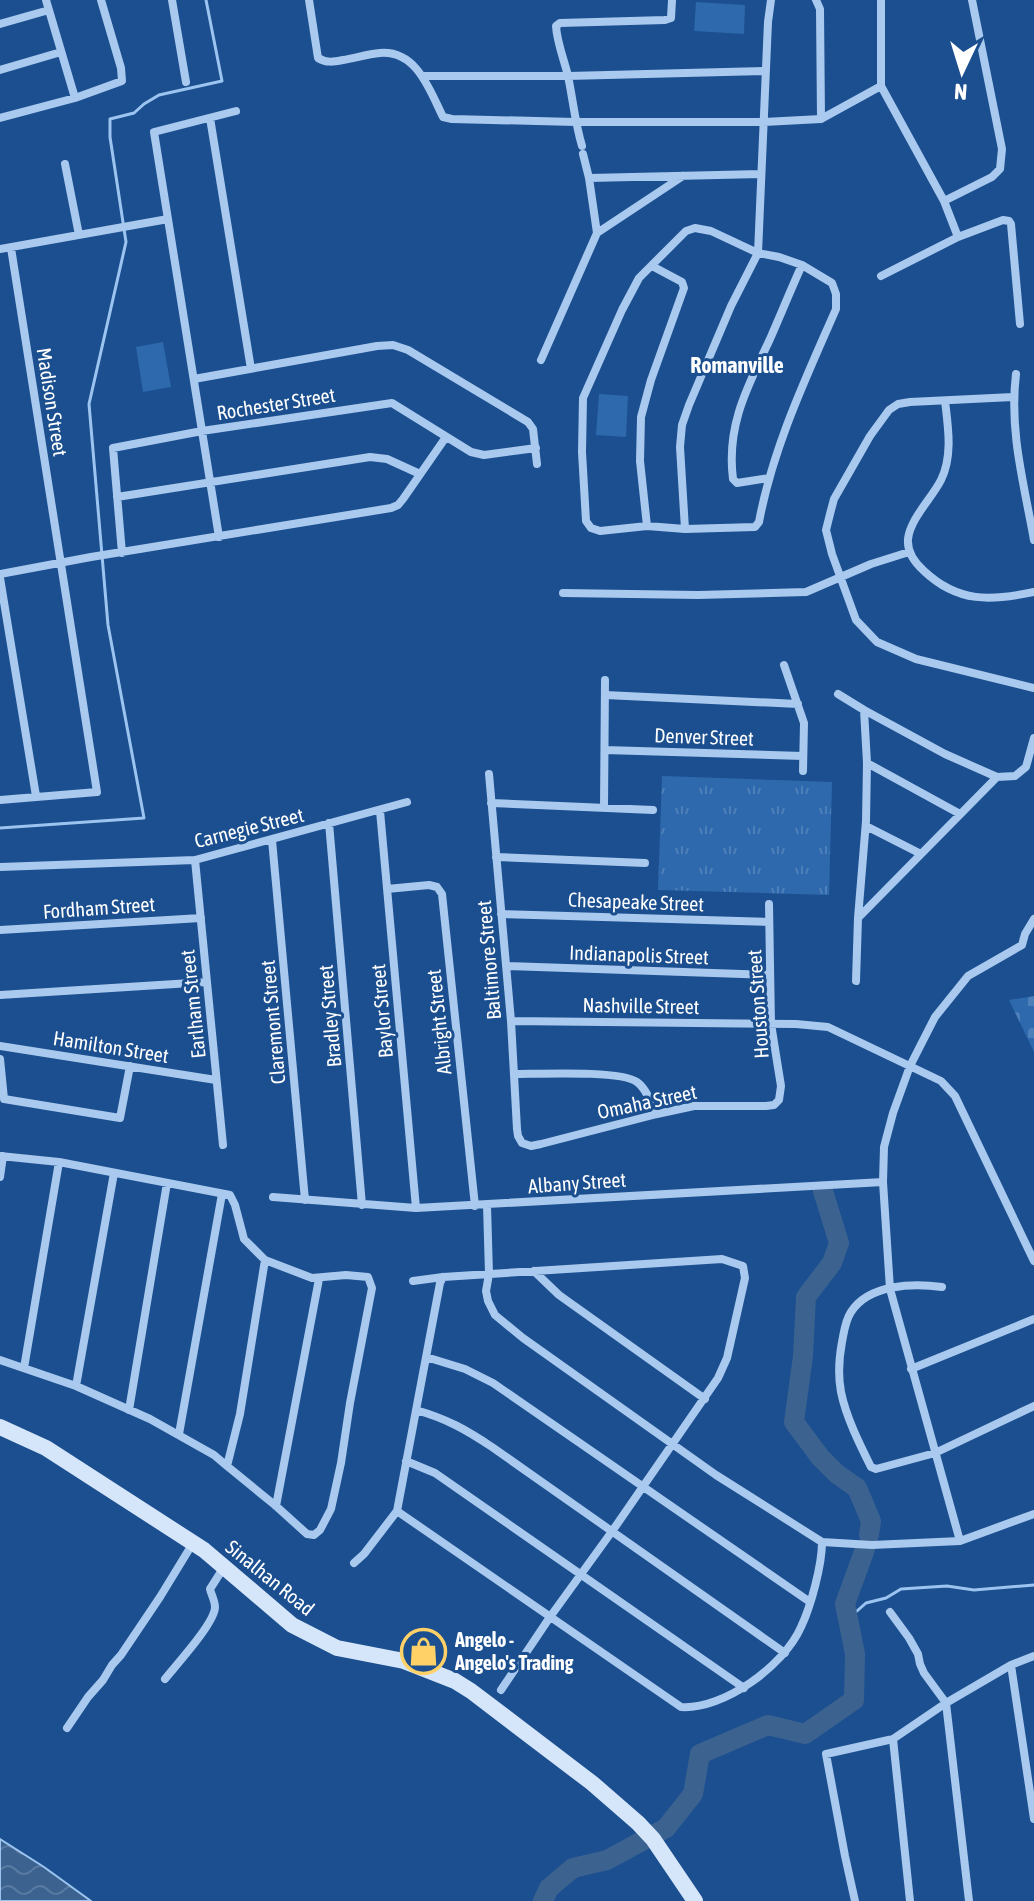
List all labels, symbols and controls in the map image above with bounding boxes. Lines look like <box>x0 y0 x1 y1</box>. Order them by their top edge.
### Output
north arrow <box>922 32 1002 112</box>
text: N <box>953 79 968 105</box>
street label: Madison Street <box>33 346 72 458</box>
district label: Romanville <box>690 352 784 378</box>
street label: Rochester Street <box>215 383 337 424</box>
street label: Denver Street <box>654 723 754 750</box>
street label: Carnegie Street <box>192 803 306 852</box>
street label: Chesapeake Street <box>568 888 705 915</box>
street label: Fordham Street <box>42 892 156 923</box>
street label: Baltimore Street <box>472 899 505 1021</box>
street label: Indianapolis Street <box>569 941 709 968</box>
street label: Earlham Street <box>175 948 210 1059</box>
street label: Houston Street <box>742 949 773 1059</box>
street label: Claremont Street <box>256 959 289 1085</box>
street label: Baylor Street <box>366 963 397 1059</box>
street label: Bradley Street <box>314 964 345 1068</box>
street label: Albright Street <box>422 968 455 1076</box>
street label: Nashville Street <box>582 993 700 1018</box>
street label: Hamilton Street <box>52 1026 171 1067</box>
street label: Omaha Street <box>595 1080 699 1123</box>
street label: Albany Street <box>527 1168 627 1197</box>
street label: Sinalhan Road <box>222 1535 319 1620</box>
shop icon: Angelo - Angelo's Trading <box>400 1627 448 1675</box>
place label: Angelo - Angelo's Trading <box>454 1628 574 1674</box>

